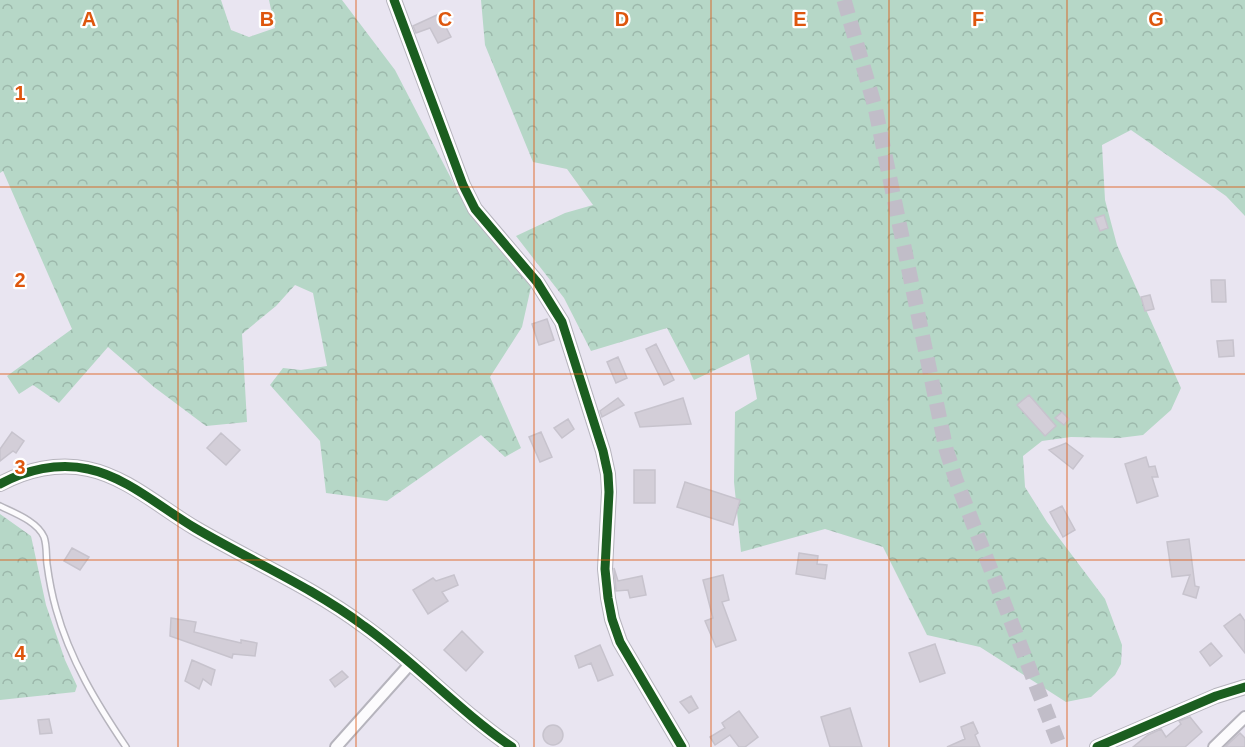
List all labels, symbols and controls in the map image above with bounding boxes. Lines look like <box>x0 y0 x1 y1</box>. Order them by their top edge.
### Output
text: A <box>82 8 96 30</box>
text: B <box>260 8 274 30</box>
text: C <box>438 8 452 30</box>
text: D <box>615 8 629 30</box>
text: E <box>793 8 807 30</box>
text: F <box>972 8 984 30</box>
text: G <box>1148 8 1164 30</box>
text: 1 <box>14 82 26 104</box>
text: 2 <box>14 269 26 291</box>
text: 3 <box>14 456 26 478</box>
text: 4 <box>14 642 26 664</box>

